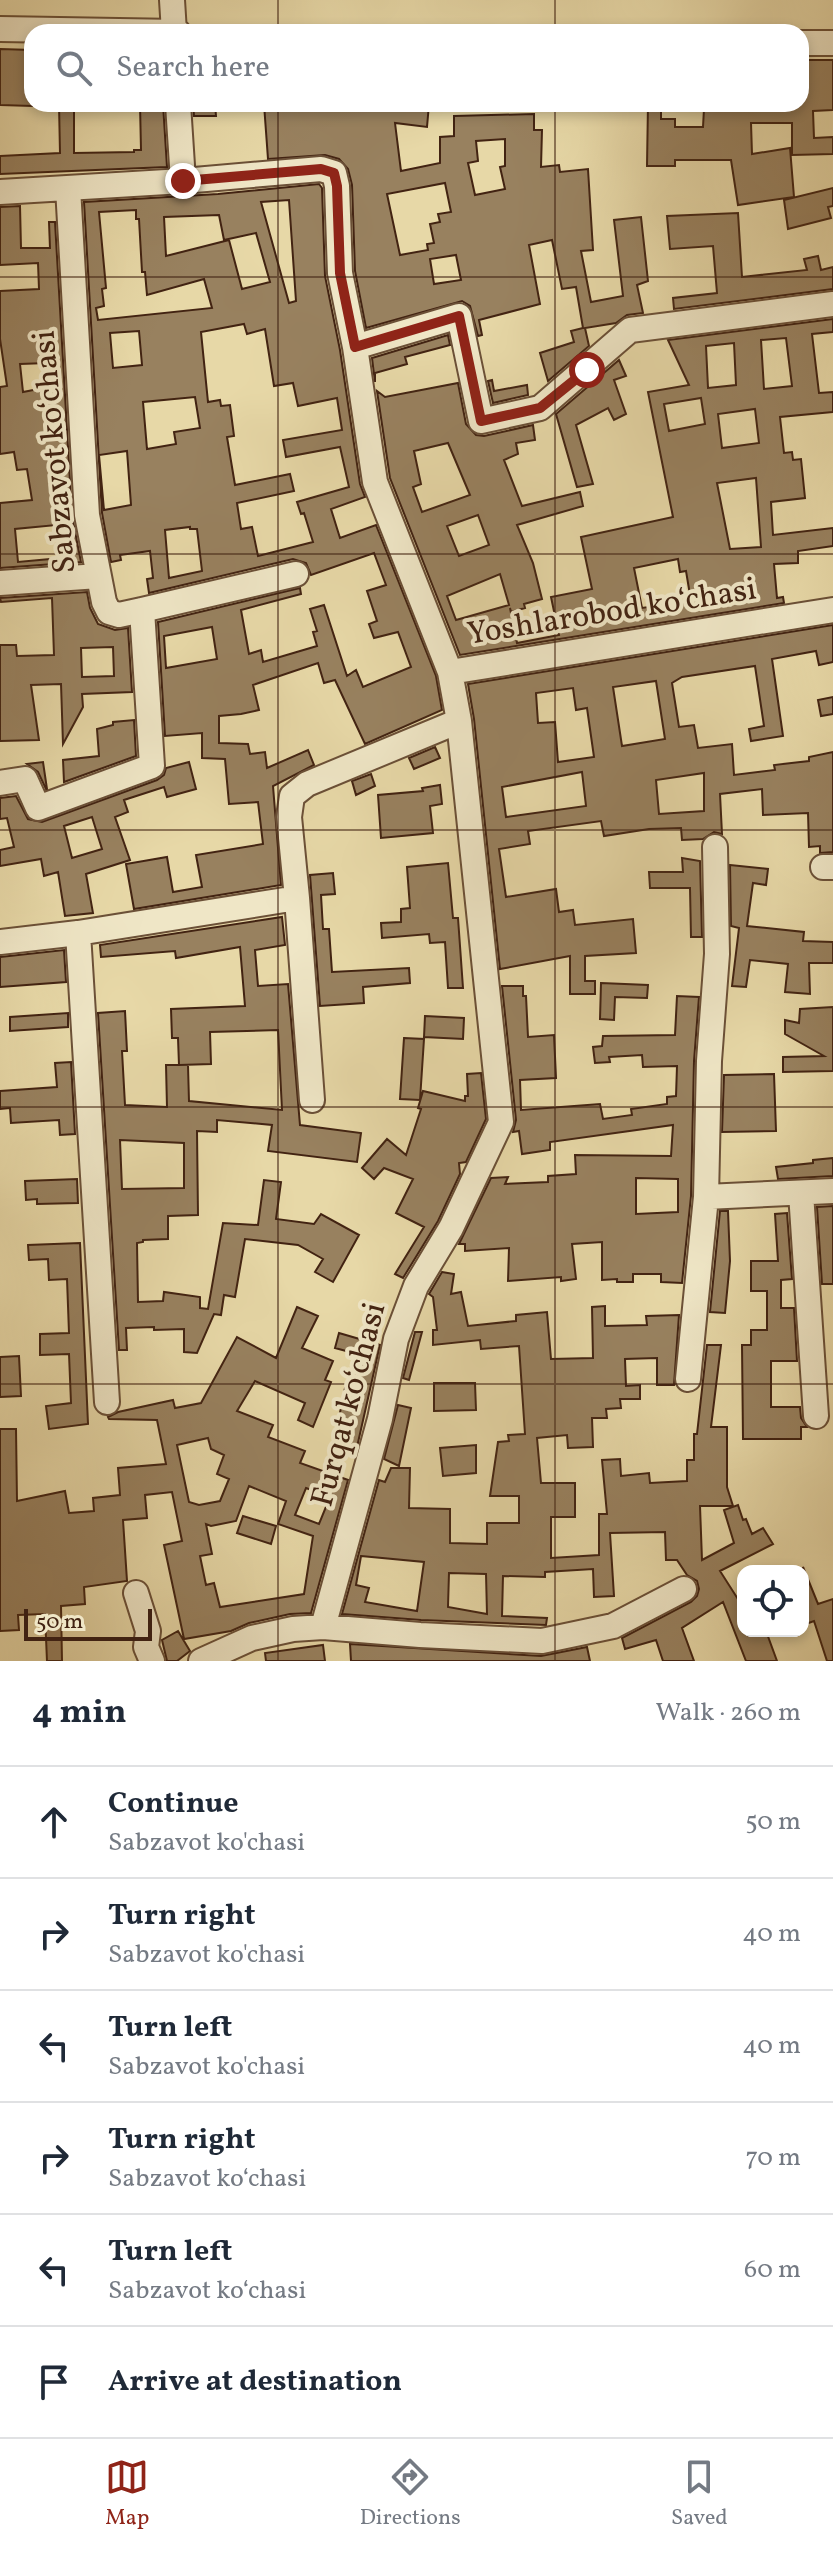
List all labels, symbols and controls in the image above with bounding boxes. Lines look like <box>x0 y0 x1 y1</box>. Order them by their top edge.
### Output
search box <box>24 24 809 112</box>
icon: search <box>52 46 96 90</box>
text: Search here <box>116 47 270 89</box>
route end <box>165 163 201 199</box>
street label: Sabzavot koʻchasi <box>23 329 89 575</box>
route start <box>569 352 605 388</box>
street label: Yoshlarobod koʻchasi <box>464 568 760 658</box>
street label: Furqat koʻchasi <box>302 1298 398 1512</box>
map controls <box>737 1565 809 1637</box>
button: locate <box>737 1565 809 1637</box>
scale bar <box>24 1605 152 1641</box>
text: 50 m <box>36 1607 83 1638</box>
text: 4 min <box>32 1690 127 1737</box>
text: Walk · 260 m <box>655 1695 801 1731</box>
text: Continue <box>108 1783 239 1825</box>
icon: ahead <box>32 1800 76 1844</box>
text: 50 m <box>745 1804 801 1840</box>
text: Sabzavot ko'chasi <box>108 1825 305 1861</box>
text: Turn right <box>108 1895 256 1937</box>
icon: right <box>32 1912 76 1956</box>
text: 40 m <box>742 1916 801 1952</box>
text: Sabzavot ko'chasi <box>108 1937 305 1973</box>
text: Turn left <box>108 2007 232 2049</box>
icon: left <box>32 2024 76 2068</box>
text: 40 m <box>742 2028 801 2064</box>
text: Sabzavot ko'chasi <box>108 2049 305 2085</box>
text: Turn right <box>108 2119 256 2161</box>
icon: right <box>32 2136 76 2180</box>
text: 70 m <box>746 2140 801 2176</box>
text: Sabzavot koʻchasi <box>108 2161 306 2197</box>
text: Turn left <box>108 2231 232 2273</box>
icon: left <box>32 2248 76 2292</box>
text: 60 m <box>744 2252 801 2288</box>
text: Sabzavot koʻchasi <box>108 2273 306 2309</box>
icon: arrive <box>32 2360 76 2404</box>
text: Arrive at destination <box>108 2361 402 2403</box>
tab: Map <box>105 2455 149 2534</box>
tab: Directions <box>360 2455 461 2534</box>
tab: Saved <box>671 2455 728 2534</box>

